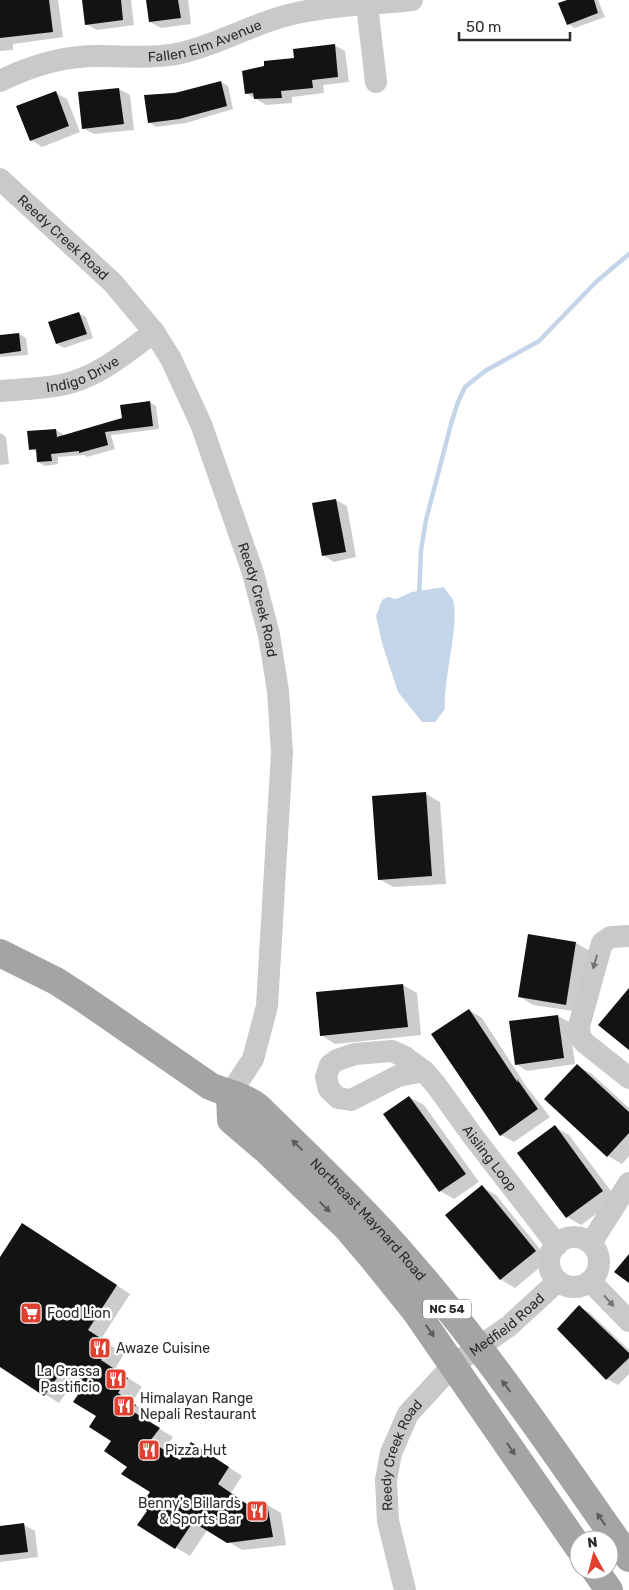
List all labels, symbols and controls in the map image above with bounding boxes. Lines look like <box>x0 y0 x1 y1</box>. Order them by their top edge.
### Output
scale bar <box>459 10 570 42</box>
street label: Fallen Elm Avenue <box>147 16 264 65</box>
text: 50 m <box>466 18 501 36</box>
street label: Reedy Creek Road <box>14 191 112 283</box>
street label: Indigo Drive <box>45 352 122 396</box>
street label: Reedy Creek Road <box>235 540 281 658</box>
one-way arrow <box>591 955 599 970</box>
street label: Aisling Loop <box>459 1122 521 1195</box>
one-way arrow <box>291 1139 303 1151</box>
street label: Northeast Maynard Road <box>307 1154 430 1284</box>
one-way arrow <box>319 1201 331 1213</box>
street label: Medfield Road <box>466 1289 548 1360</box>
one-way arrow <box>603 1295 615 1307</box>
road number: NC 54 <box>423 1300 471 1318</box>
supermarket icon: Food Lion <box>19 1301 43 1325</box>
place label: Food Lion <box>47 1305 111 1322</box>
one-way arrow <box>425 1324 435 1338</box>
restaurant icon: Awaze Cuisine <box>88 1336 112 1360</box>
place label: Awaze Cuisine <box>116 1340 210 1357</box>
place label: La Grassa Pastificio <box>36 1363 100 1396</box>
restaurant icon: La Grassa Pastificio <box>104 1367 128 1391</box>
one-way arrow <box>501 1380 512 1393</box>
place label: Himalayan Range Nepali Restaurant <box>140 1390 257 1423</box>
restaurant icon: Himalayan Range Nepali Restaurant <box>112 1394 136 1418</box>
street label: Reedy Creek Road <box>377 1396 426 1511</box>
restaurant icon: Pizza Hut <box>137 1438 161 1462</box>
place label: Pizza Hut <box>165 1442 227 1459</box>
one-way arrow <box>506 1442 516 1455</box>
place label: Benny's Billards & Sports Bar <box>138 1495 242 1528</box>
restaurant icon: Benny's Billards & Sports Bar <box>245 1499 269 1523</box>
one-way arrow <box>596 1512 606 1525</box>
north arrow <box>569 1530 619 1580</box>
text: N <box>586 1534 599 1552</box>

